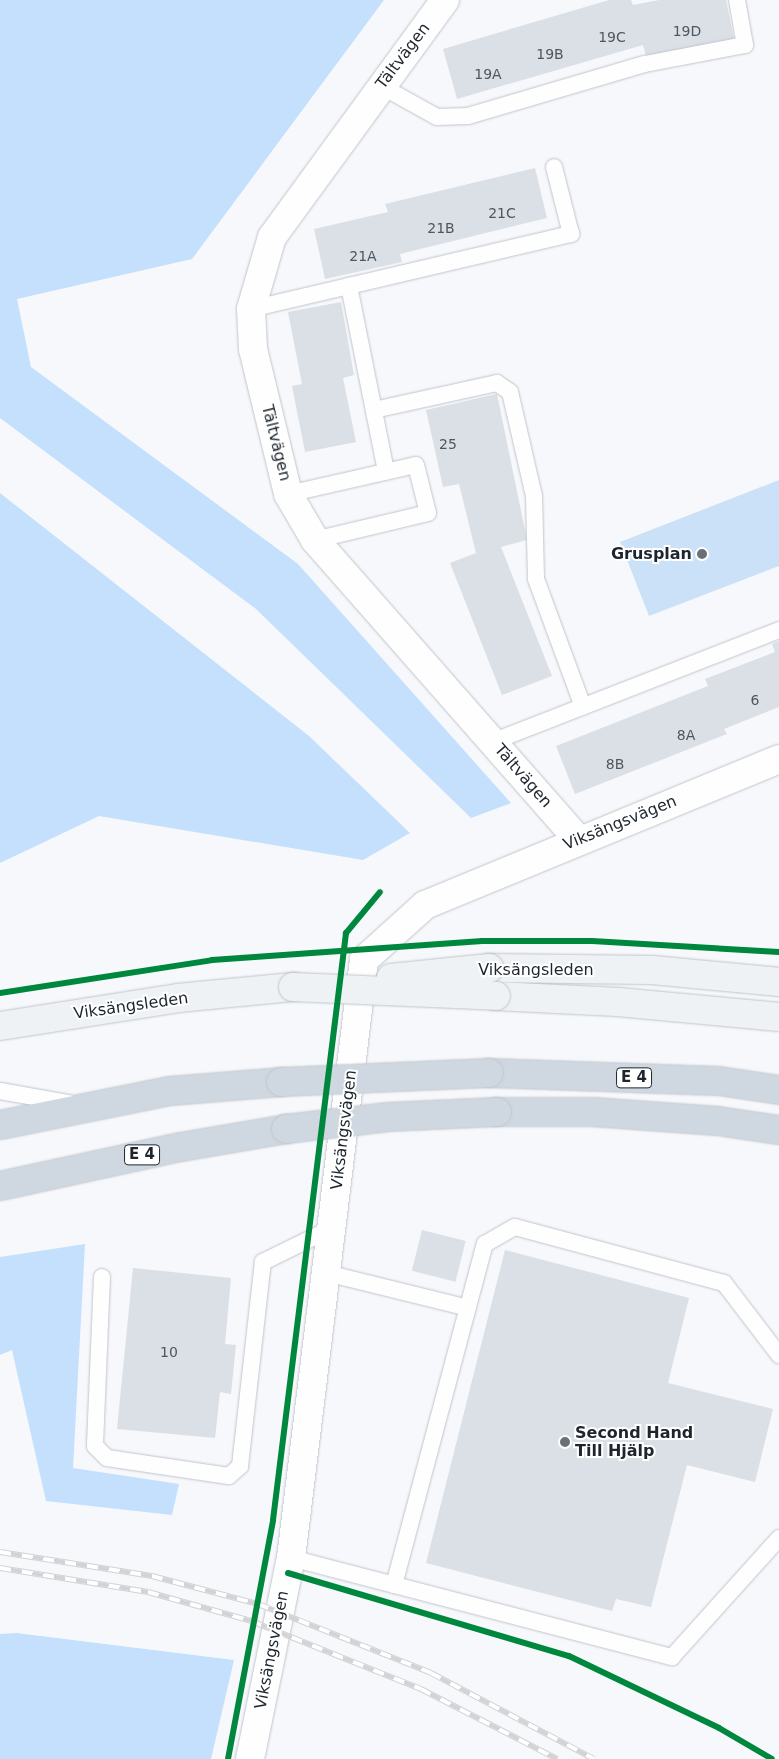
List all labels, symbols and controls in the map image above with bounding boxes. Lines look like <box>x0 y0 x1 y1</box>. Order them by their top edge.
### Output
street label: Tältvägen <box>372 19 434 93</box>
house number: 19D <box>673 23 701 39</box>
house number: 19C <box>598 29 626 45</box>
house number: 19B <box>536 46 564 62</box>
house number: 19A <box>474 66 502 82</box>
house number: 21C <box>488 205 516 221</box>
house number: 21B <box>427 220 455 236</box>
house number: 21A <box>349 248 377 264</box>
street label: Tältvägen <box>257 403 295 483</box>
house number: 25 <box>439 436 457 452</box>
place label: Grusplan <box>611 544 692 564</box>
marker: Grusplan <box>696 548 708 560</box>
house number: 6 <box>751 692 759 708</box>
house number: 8A <box>677 727 695 743</box>
street label: Tältvägen <box>490 740 556 812</box>
house number: 8B <box>606 756 624 772</box>
street label: Viksängsvägen <box>561 792 679 854</box>
street label: Viksängsleden <box>478 960 594 980</box>
street label: Viksängsleden <box>72 988 190 1024</box>
road number: E 4 <box>615 1066 653 1090</box>
street label: Viksängsvägen <box>327 1069 361 1191</box>
road number: E 4 <box>123 1142 161 1168</box>
house number: 10 <box>160 1344 178 1360</box>
place label: Second Hand Till Hjälp <box>575 1423 693 1461</box>
marker: Second Hand Till Hjälp <box>559 1436 571 1448</box>
street label: Viksängsvägen <box>251 1589 293 1711</box>

